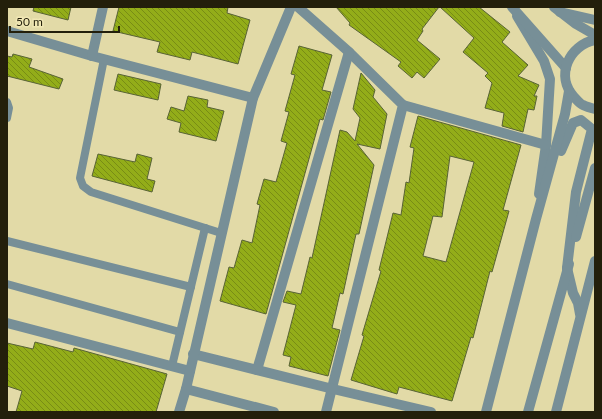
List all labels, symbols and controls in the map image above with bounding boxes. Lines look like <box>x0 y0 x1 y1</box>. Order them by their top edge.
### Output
scale bar <box>10 8 119 34</box>
text: 50 m <box>16 14 43 29</box>

